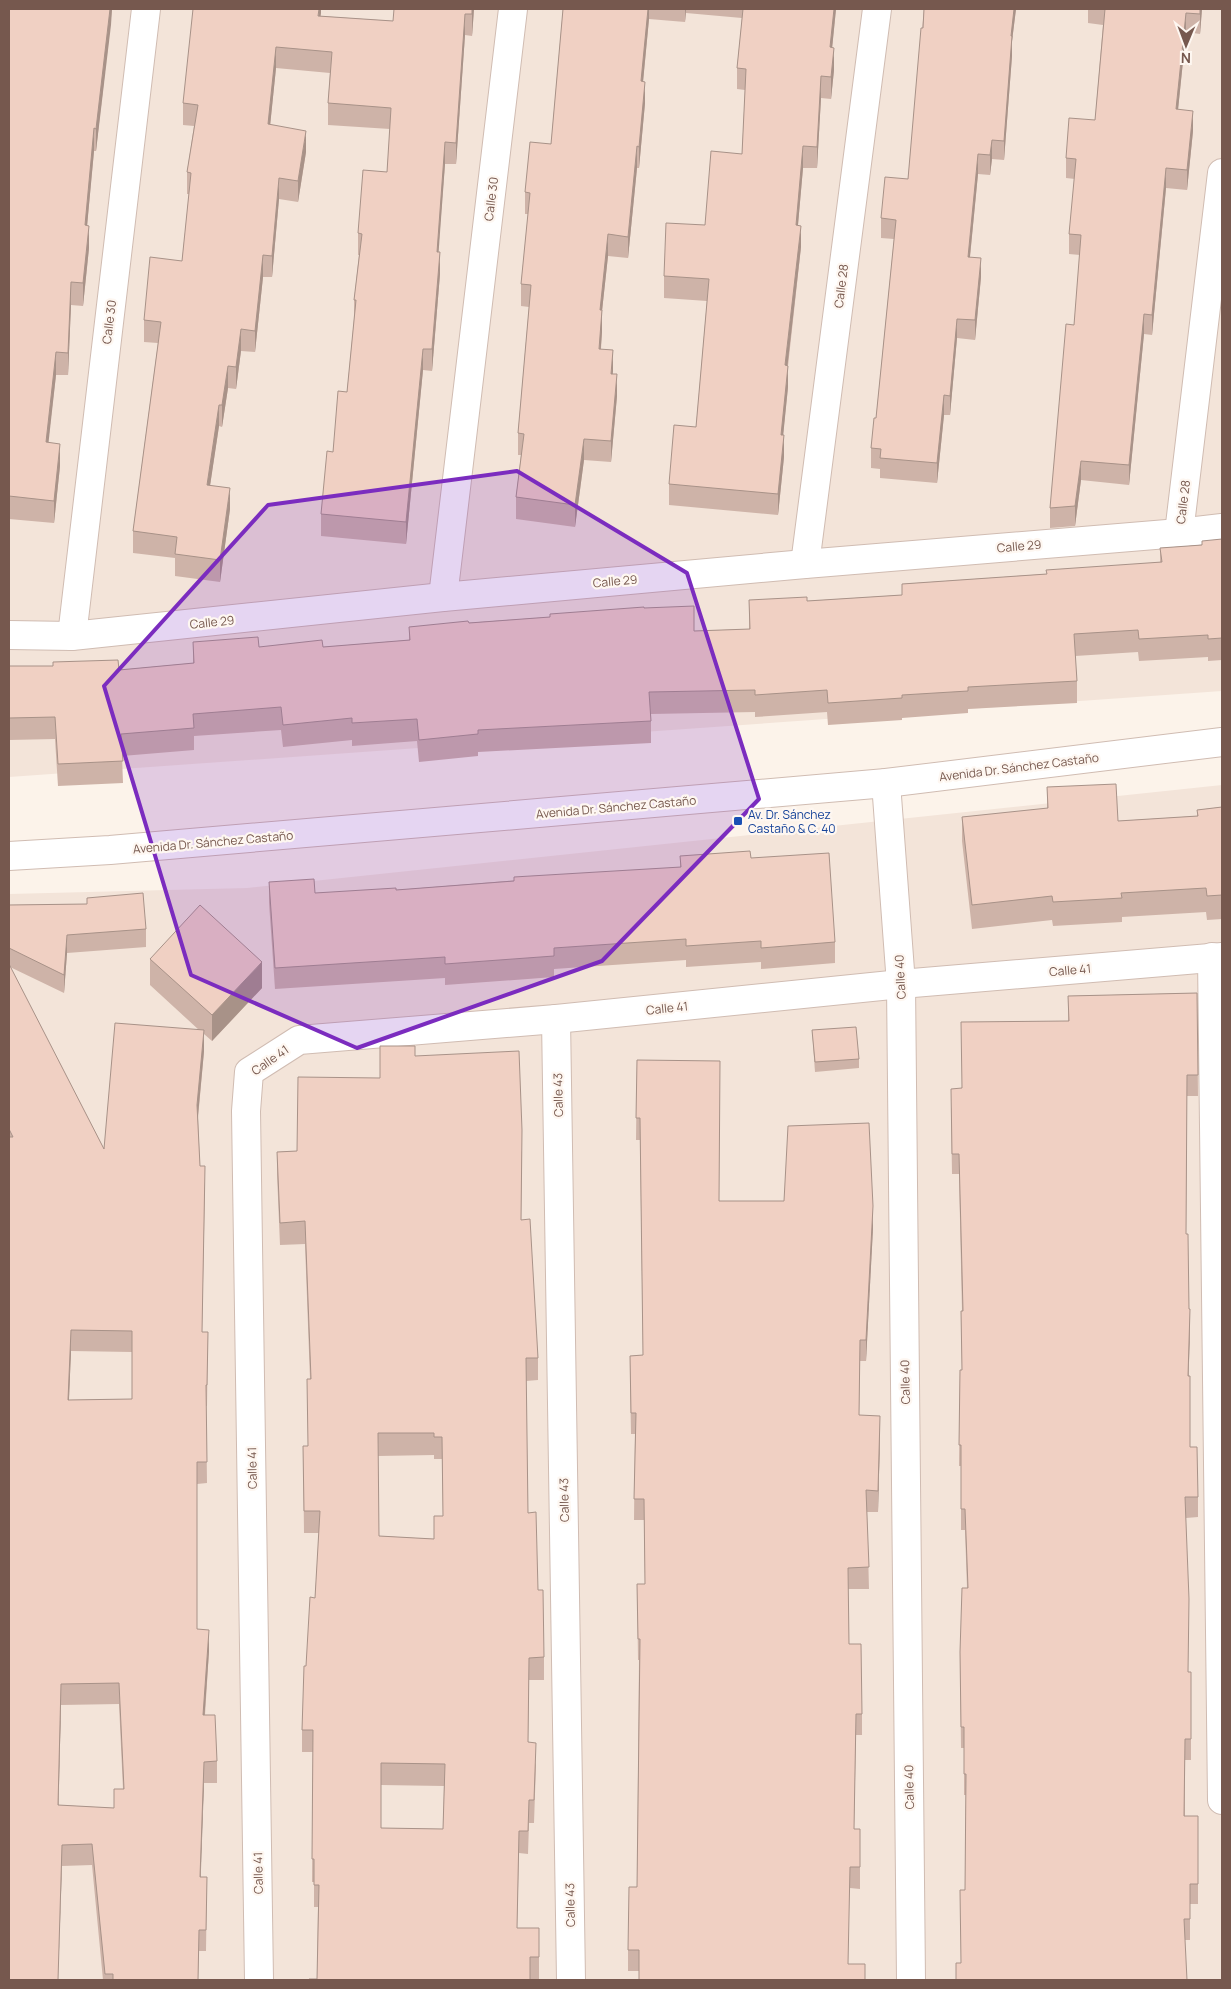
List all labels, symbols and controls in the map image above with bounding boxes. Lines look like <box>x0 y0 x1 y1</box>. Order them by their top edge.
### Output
north arrow <box>1161 20 1211 70</box>
text: N <box>1181 49 1191 68</box>
street label: Calle 30 <box>480 176 502 222</box>
street label: Calle 28 <box>830 263 852 309</box>
street label: Calle 30 <box>98 299 120 345</box>
street label: Calle 28 <box>1172 479 1194 525</box>
street label: Calle 29 <box>996 536 1042 556</box>
street label: Calle 29 <box>592 571 638 591</box>
street label: Calle 29 <box>189 611 235 633</box>
street label: Avenida Dr. Sánchez Castaño <box>938 749 1100 785</box>
street label: Avenida Dr. Sánchez Castaño <box>535 792 697 822</box>
place label: Av. Dr. Sánchez Castaño & C. 40 <box>748 806 836 837</box>
marker: Av. Dr. Sánchez Castaño & C. 40 <box>732 815 744 827</box>
street label: Avenida Dr. Sánchez Castaño <box>132 827 294 857</box>
street label: Calle 40 <box>890 954 910 1000</box>
street label: Calle 41 <box>1048 960 1092 980</box>
street label: Calle 41 <box>645 997 689 1019</box>
street label: Calle 41 <box>248 1041 292 1079</box>
street label: Calle 43 <box>549 1073 567 1117</box>
street label: Calle 40 <box>896 1360 914 1404</box>
street label: Calle 41 <box>243 1447 261 1489</box>
street label: Calle 43 <box>555 1478 573 1522</box>
street label: Calle 40 <box>900 1765 918 1809</box>
street label: Calle 41 <box>249 1852 267 1894</box>
street label: Calle 43 <box>561 1883 579 1927</box>

